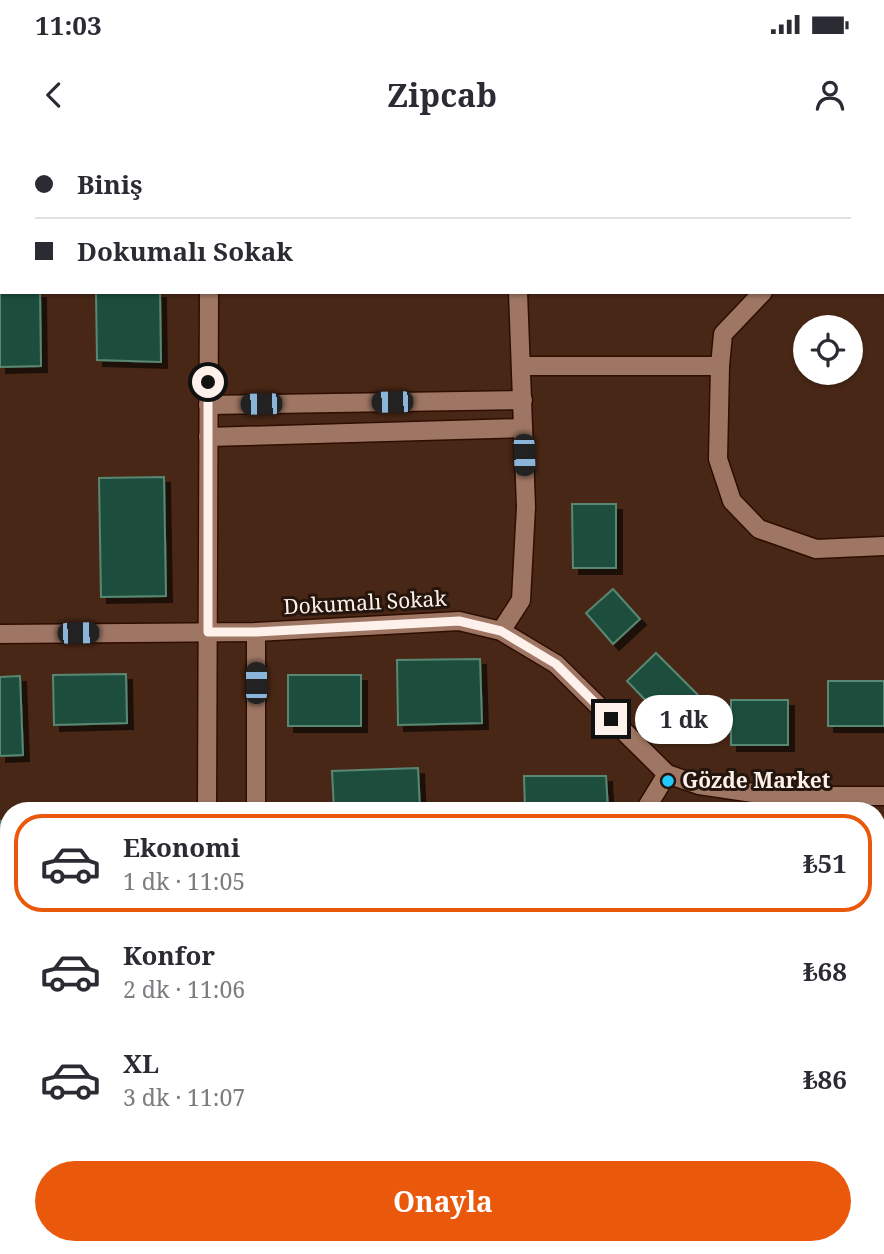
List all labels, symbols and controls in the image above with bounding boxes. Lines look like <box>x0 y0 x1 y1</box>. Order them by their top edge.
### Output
text: 11:03 <box>35 7 102 43</box>
text: Zipcab <box>387 73 497 116</box>
icon: back <box>35 76 73 114</box>
icon: person <box>811 76 849 114</box>
text: Biniş <box>77 166 143 202</box>
text: Dokumalı Sokak <box>77 233 293 269</box>
map controls <box>793 315 863 385</box>
button: locate <box>793 315 863 385</box>
route start <box>192 366 224 398</box>
car <box>371 391 414 413</box>
car <box>240 393 283 415</box>
car <box>513 434 536 476</box>
street label: Dokumalı Sokak <box>283 584 448 620</box>
car <box>57 622 100 644</box>
car <box>246 662 267 704</box>
callout: 1 dk <box>636 694 734 744</box>
route end <box>595 703 627 735</box>
text: 1 dk <box>660 703 708 735</box>
place label: Gözde Market <box>682 766 831 794</box>
marker: Gözde Market <box>660 773 676 789</box>
text: Ekonomi <box>123 829 240 865</box>
icon: car <box>39 832 102 895</box>
text: ₺51 <box>803 845 847 881</box>
text: 1 dk · 11:05 <box>123 865 245 897</box>
text: Konfor <box>123 937 215 973</box>
icon: car <box>39 940 102 1003</box>
text: ₺68 <box>803 953 847 989</box>
text: 2 dk · 11:06 <box>123 973 245 1005</box>
text: XL <box>123 1045 159 1081</box>
icon: car <box>39 1048 102 1111</box>
text: ₺86 <box>803 1061 847 1097</box>
text: 3 dk · 11:07 <box>123 1081 245 1113</box>
button: Onayla <box>35 1161 851 1241</box>

